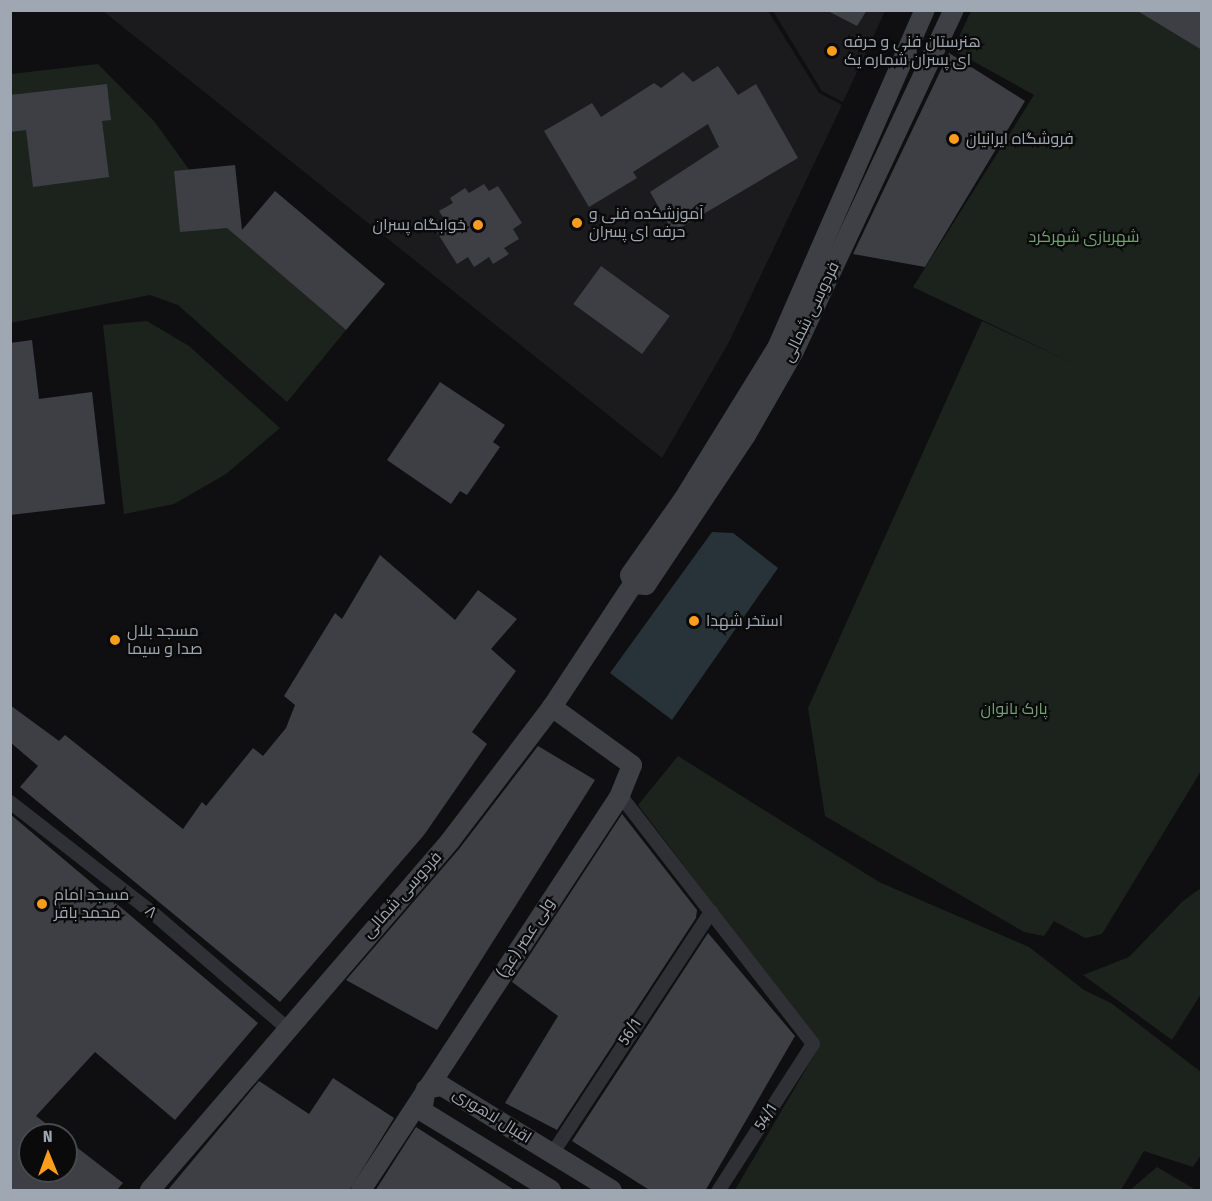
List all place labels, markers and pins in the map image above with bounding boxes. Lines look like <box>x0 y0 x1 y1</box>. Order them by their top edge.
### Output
place label: هنرستان فنی و حرفه ای پسران شماره یک <box>844 32 981 70</box>
marker: هنرستان فنی و حرفه ای پسران شماره یک <box>825 44 839 58</box>
place label: فروشگاه ایرانیان <box>966 129 1074 149</box>
marker: فروشگاه ایرانیان <box>947 132 961 146</box>
place label: آموزشکده فنی و حرفه ای پسران <box>589 204 703 242</box>
place label: خوابگاه پسران <box>373 215 466 235</box>
marker: آموزشکده فنی و حرفه ای پسران <box>570 216 584 230</box>
marker: خوابگاه پسران <box>471 218 485 232</box>
place label: استخر شهدا <box>706 611 783 631</box>
marker: استخر شهدا <box>687 614 701 628</box>
place label: مسجد بلال صدا و سیما <box>127 621 203 659</box>
marker: مسجد بلال صدا و سیما <box>108 633 122 647</box>
place label: مسجد امام محمد باقر <box>54 885 129 923</box>
marker: مسجد امام محمد باقر <box>35 897 49 911</box>

